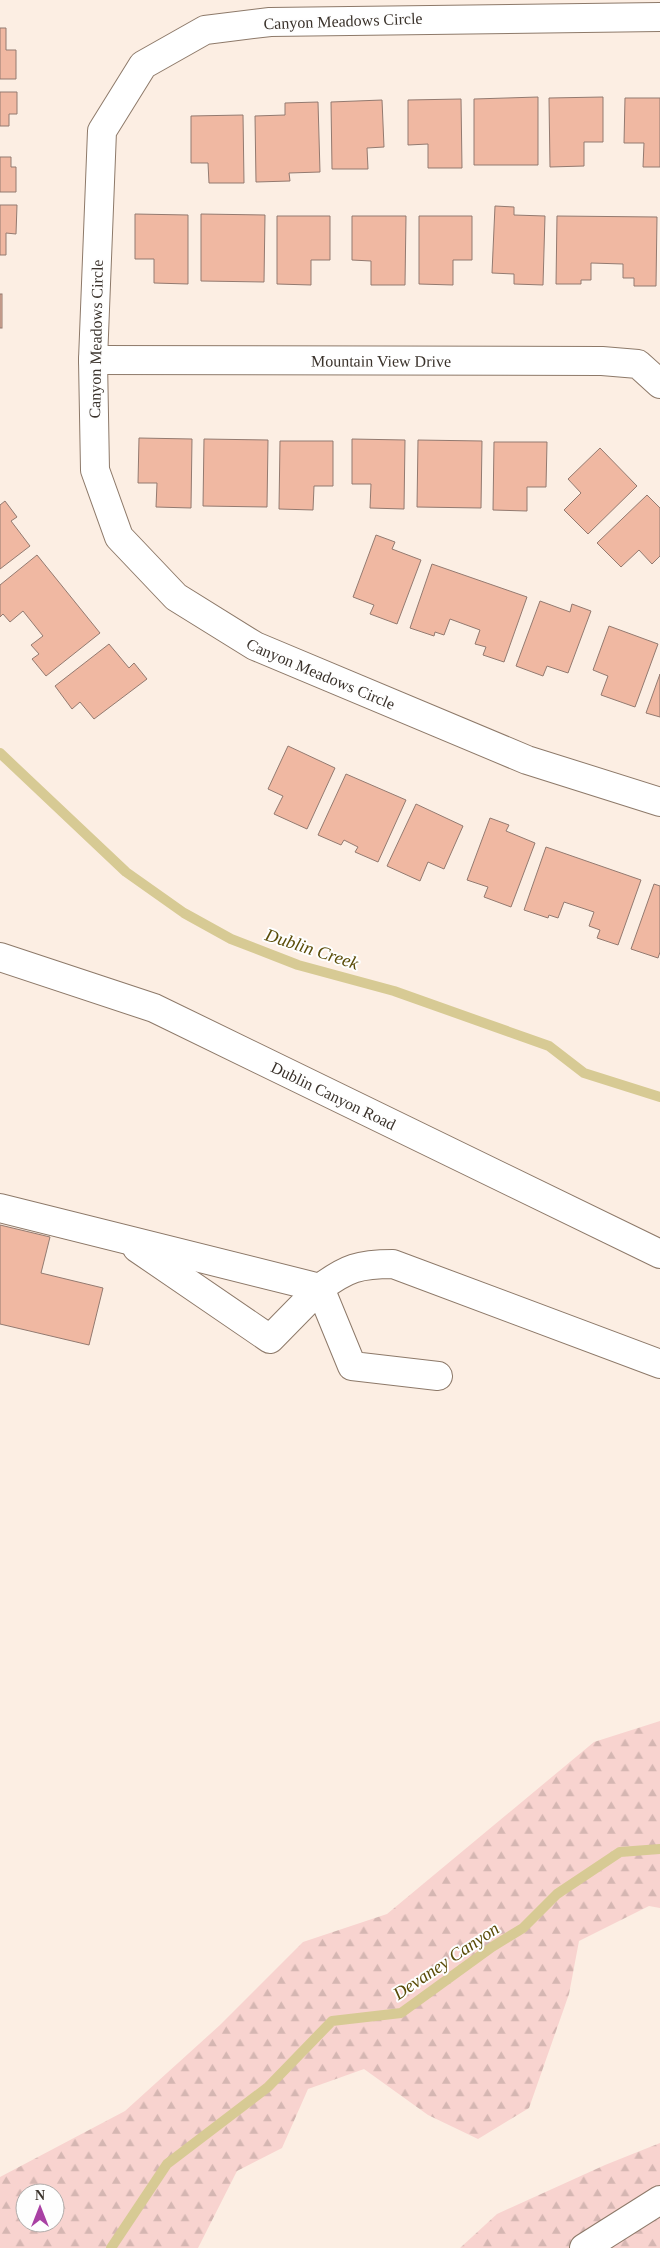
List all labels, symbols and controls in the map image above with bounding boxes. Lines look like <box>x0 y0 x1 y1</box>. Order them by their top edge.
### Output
street label: Canyon Meadows Circle <box>263 10 423 33</box>
street label: Canyon Meadows Circle <box>86 259 107 419</box>
street label: Mountain View Drive <box>311 352 451 369</box>
street label: Canyon Meadows Circle <box>244 635 398 712</box>
water label: Dublin Creek <box>262 924 362 974</box>
street label: Dublin Canyon Road <box>269 1058 399 1133</box>
water label: Devaney Canyon <box>388 1918 503 2004</box>
north arrow <box>15 2183 65 2233</box>
text: N <box>35 2188 45 2203</box>

